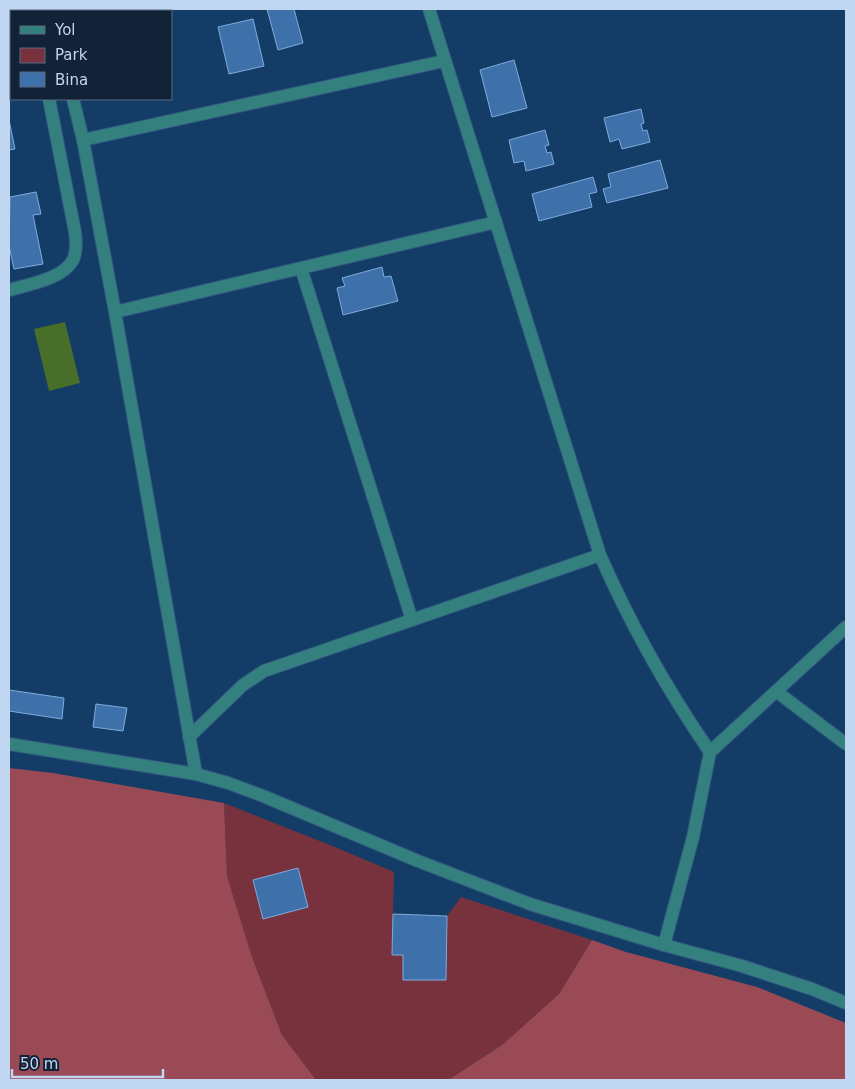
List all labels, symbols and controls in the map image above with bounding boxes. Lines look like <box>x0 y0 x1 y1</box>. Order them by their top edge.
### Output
legend <box>10 10 172 100</box>
text: Yol <box>54 21 76 39</box>
text: Park <box>55 46 88 64</box>
text: Bina <box>55 71 88 89</box>
scale bar <box>12 1046 164 1078</box>
text: 50 m <box>20 1055 58 1073</box>

